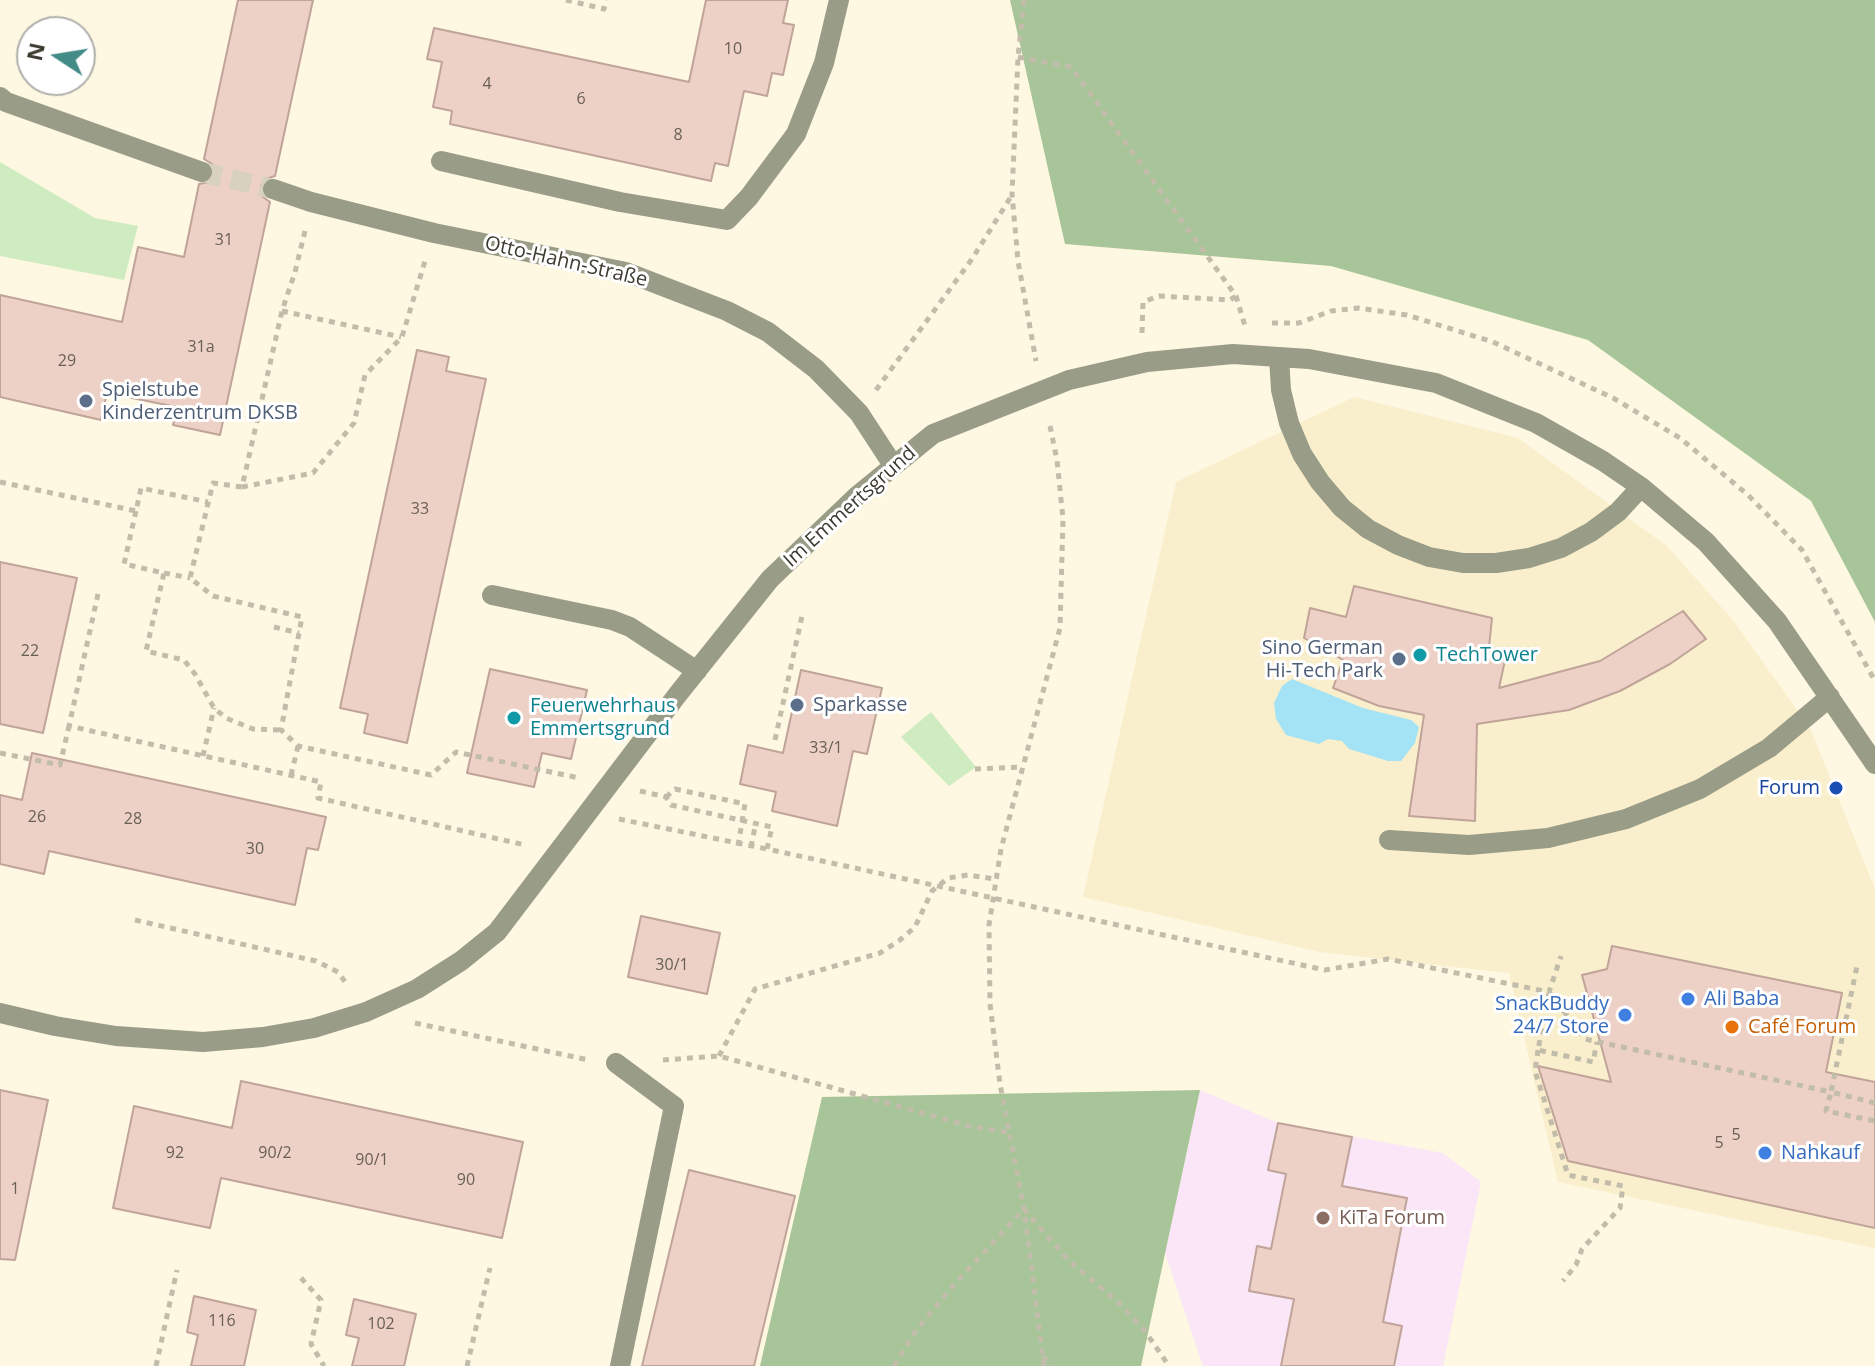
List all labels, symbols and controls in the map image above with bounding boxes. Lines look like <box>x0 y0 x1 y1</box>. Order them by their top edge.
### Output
north arrow <box>16 16 96 96</box>
house number: 10 <box>724 39 742 59</box>
text: N <box>18 40 51 63</box>
house number: 4 <box>482 74 492 94</box>
house number: 6 <box>576 89 586 109</box>
house number: 8 <box>673 125 683 145</box>
house number: 31 <box>215 230 233 250</box>
street label: Otto-Hahn-Straße <box>482 232 650 292</box>
house number: 31a <box>187 337 215 357</box>
house number: 29 <box>58 351 76 371</box>
place label: Spielstube Kinderzentrum DKSB <box>102 378 298 425</box>
marker: Spielstube Kinderzentrum DKSB <box>77 392 95 410</box>
street label: Im Emmertsgrund <box>779 441 921 573</box>
house number: 33 <box>411 499 429 519</box>
place label: Sino German Hi-Tech Park <box>1262 636 1383 683</box>
house number: 22 <box>21 641 39 661</box>
place label: TechTower <box>1436 643 1538 667</box>
marker: TechTower <box>1411 646 1429 664</box>
marker: Sino German Hi-Tech Park <box>1390 650 1408 668</box>
place label: Sparkasse <box>813 693 907 717</box>
place label: Feuerwehrhaus Emmertsgrund <box>530 694 676 741</box>
marker: Sparkasse <box>788 696 806 714</box>
marker: Feuerwehrhaus Emmertsgrund <box>505 709 523 727</box>
house number: 33/1 <box>809 738 843 758</box>
place label: Forum <box>1759 776 1820 800</box>
marker: Forum <box>1827 779 1845 797</box>
house number: 26 <box>28 807 46 827</box>
house number: 28 <box>124 809 142 829</box>
house number: 30 <box>246 839 264 859</box>
house number: 30/1 <box>655 955 689 975</box>
place label: Ali Baba <box>1704 987 1779 1011</box>
marker: Ali Baba <box>1679 990 1697 1008</box>
place label: SnackBuddy 24/7 Store <box>1495 992 1609 1039</box>
marker: SnackBuddy 24/7 Store <box>1616 1006 1634 1024</box>
place label: Café Forum <box>1748 1015 1856 1039</box>
marker: Café Forum <box>1723 1018 1741 1036</box>
house number: 5 <box>1731 1125 1741 1145</box>
house number: 5 <box>1714 1133 1724 1153</box>
place label: Nahkauf <box>1781 1141 1860 1165</box>
house number: 92 <box>166 1143 184 1163</box>
house number: 90/2 <box>258 1143 292 1163</box>
marker: Nahkauf <box>1756 1144 1774 1162</box>
house number: 90/1 <box>355 1150 389 1170</box>
house number: 90 <box>457 1170 475 1190</box>
house number: 1 <box>10 1179 20 1199</box>
place label: KiTa Forum <box>1339 1206 1445 1230</box>
marker: KiTa Forum <box>1314 1209 1332 1227</box>
house number: 116 <box>208 1311 236 1331</box>
house number: 102 <box>367 1314 395 1334</box>

